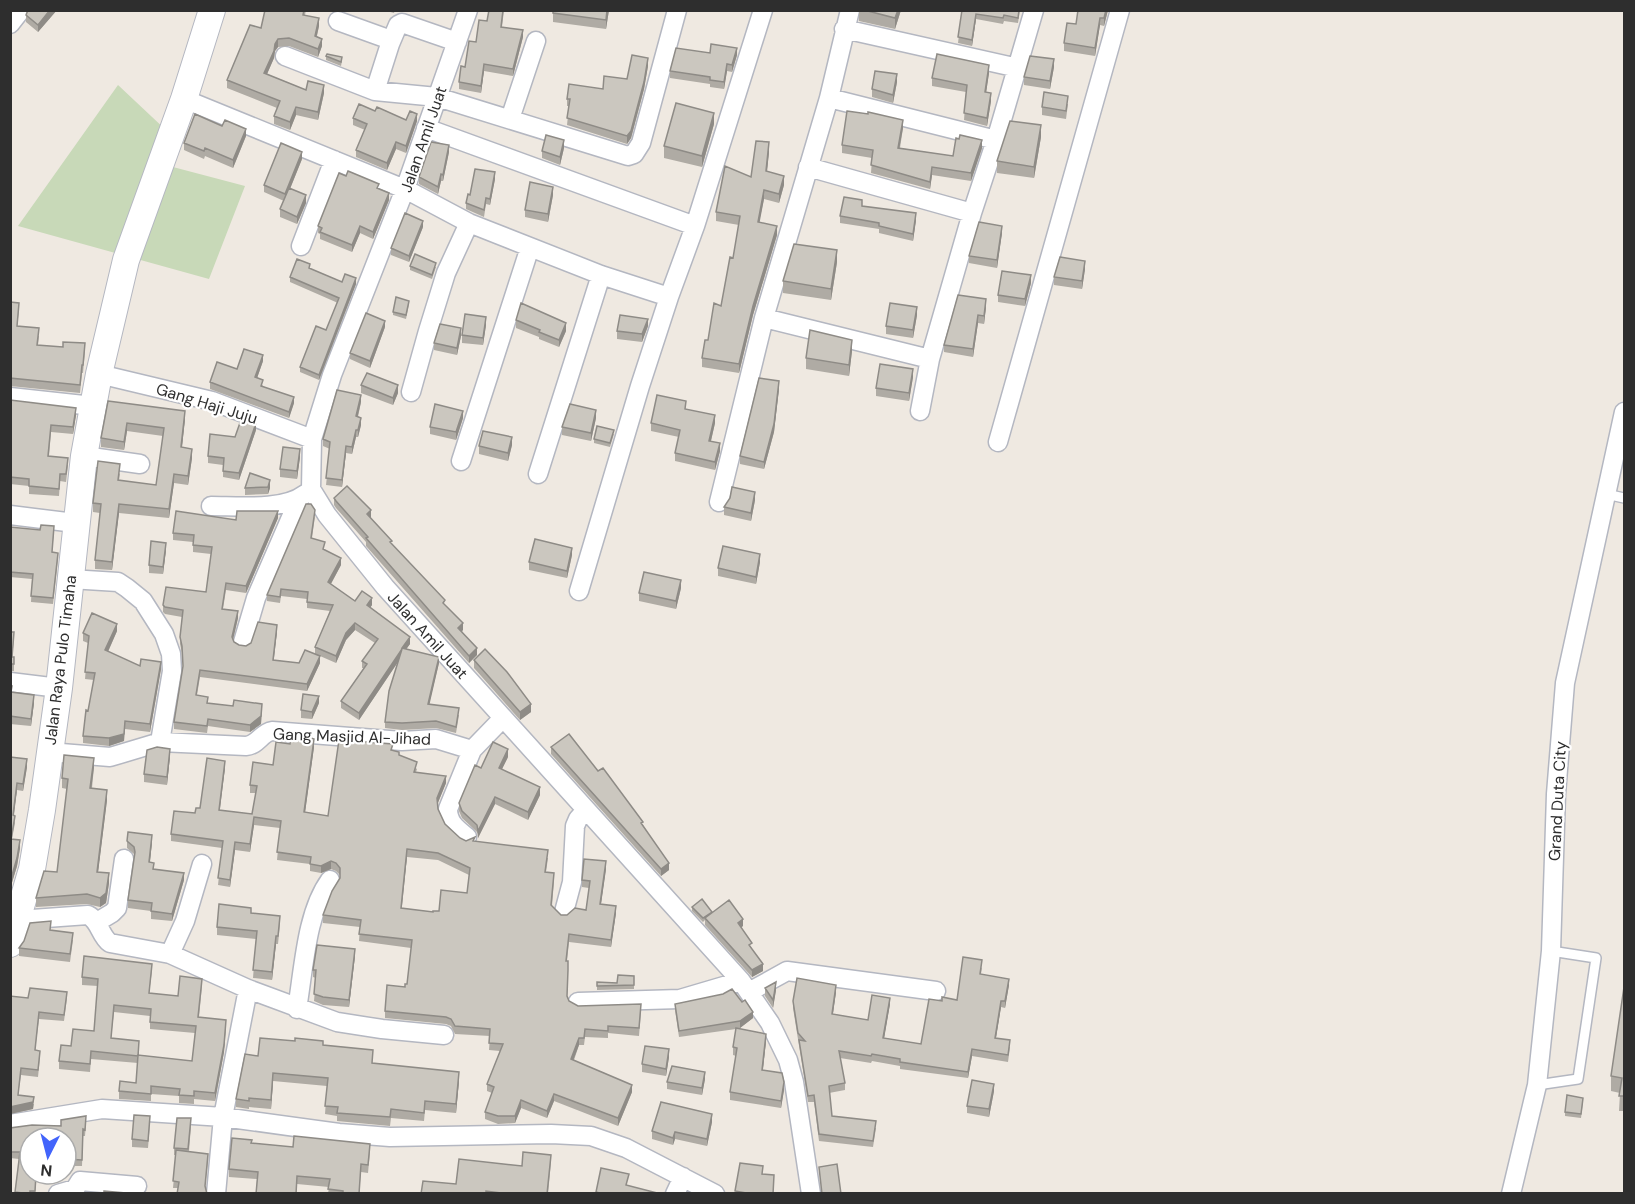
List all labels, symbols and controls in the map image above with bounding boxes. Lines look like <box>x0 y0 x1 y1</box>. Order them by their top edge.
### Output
street label: Jalan Amil Juat <box>395 83 451 195</box>
street label: Gang Haji Juju <box>154 378 260 429</box>
street label: Jalan Raya Pulo Timaha <box>40 574 81 746</box>
street label: Jalan Amil Juat <box>383 587 473 684</box>
street label: Gang Masjid Al-Jihad <box>273 723 431 750</box>
street label: Grand Duta City <box>1544 740 1571 862</box>
north arrow <box>18 1126 78 1186</box>
text: N <box>40 1159 53 1181</box>

